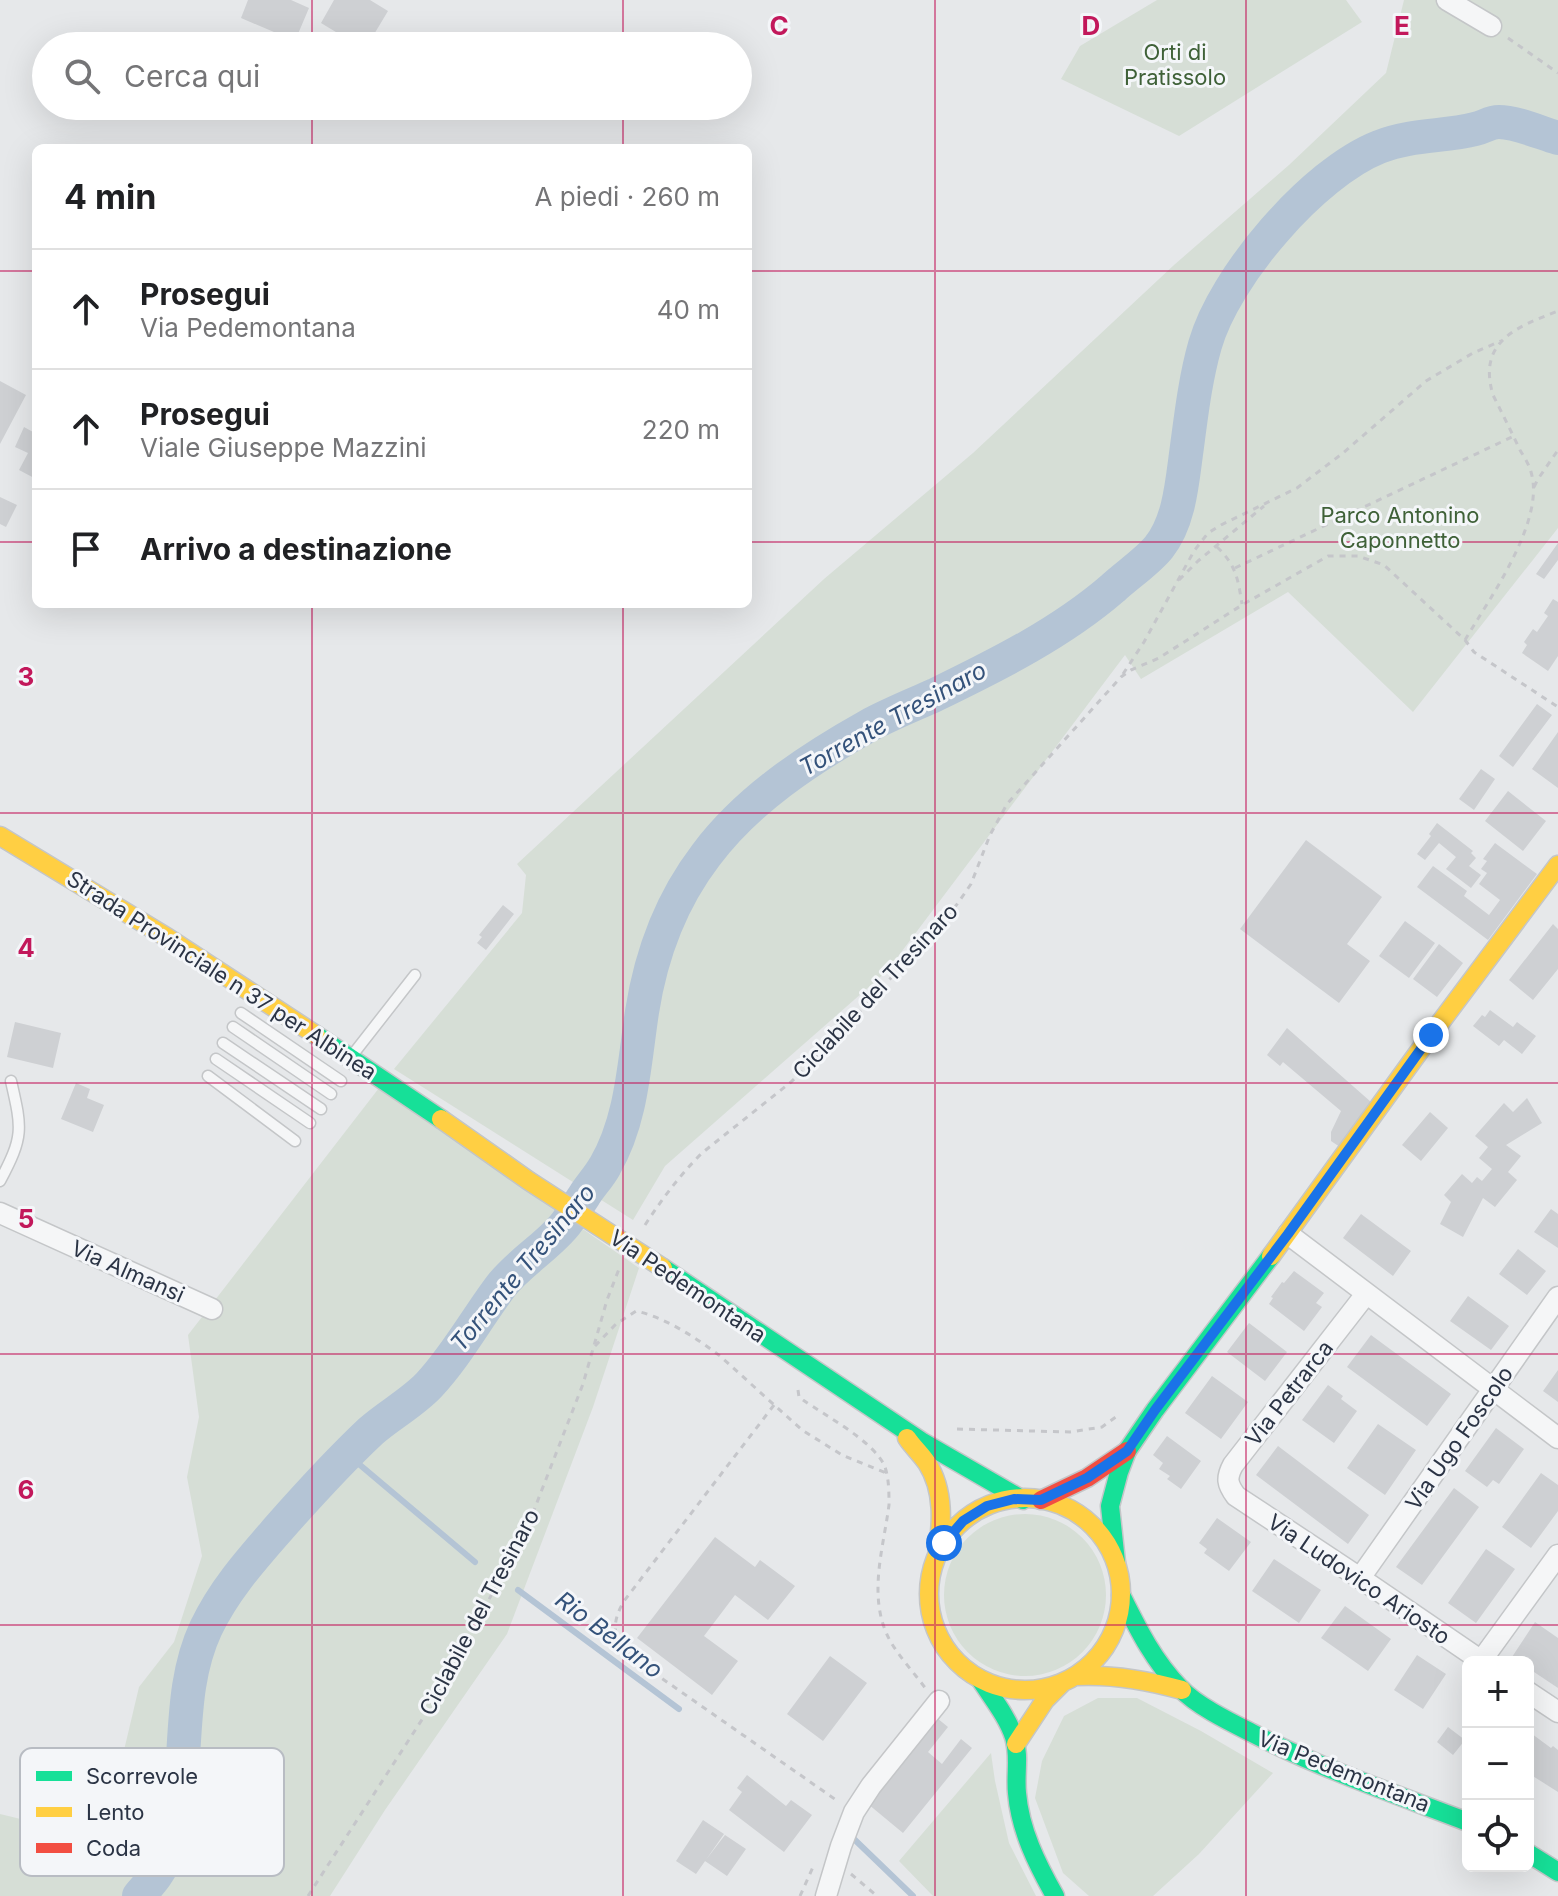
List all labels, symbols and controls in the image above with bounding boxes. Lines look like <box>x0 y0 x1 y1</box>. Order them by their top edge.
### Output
text: C <box>769 10 789 41</box>
text: D <box>1082 10 1100 41</box>
text: E <box>1394 10 1410 41</box>
search box <box>32 32 752 120</box>
park label: Orti di Pratissolo <box>1124 39 1226 90</box>
icon: search <box>60 54 104 98</box>
text: Cerca qui <box>124 58 260 94</box>
text: 4 min <box>64 176 156 217</box>
text: A piedi · 260 m <box>535 181 720 212</box>
text: Prosegui <box>140 276 270 312</box>
icon: ahead <box>64 287 108 331</box>
text: 40 m <box>657 294 720 325</box>
text: Via Pedemontana <box>140 312 356 343</box>
text: Prosegui <box>140 396 270 432</box>
icon: ahead <box>64 407 108 451</box>
text: 220 m <box>642 414 720 445</box>
text: Viale Giuseppe Mazzini <box>140 432 427 463</box>
park label: Parco Antonino Caponnetto <box>1320 502 1480 553</box>
icon: arrive <box>64 527 108 571</box>
text: Arrivo a destinazione <box>140 531 452 567</box>
water label: Torrente Tresinaro <box>794 655 991 782</box>
text: 3 <box>18 661 34 692</box>
street label: Strada Provinciale n 37 per Albinea <box>62 865 382 1085</box>
street label: Ciclabile del Tresinaro <box>787 898 963 1084</box>
text: 4 <box>17 932 35 963</box>
route end <box>1413 1017 1449 1053</box>
water label: Torrente Tresinaro <box>444 1178 601 1357</box>
text: 5 <box>18 1203 34 1234</box>
street label: Via Pedemontana <box>605 1224 771 1348</box>
street label: Via Almansi <box>67 1234 189 1308</box>
street label: Via Petrarca <box>1240 1335 1338 1451</box>
street label: Via Ugo Foscolo <box>1400 1361 1518 1515</box>
text: 6 <box>18 1474 34 1505</box>
street label: Ciclabile del Tresinaro <box>414 1504 544 1720</box>
street label: Via Ludovico Ariosto <box>1263 1508 1455 1650</box>
route start <box>926 1525 962 1561</box>
water label: Rio Bellano <box>550 1585 669 1684</box>
map controls <box>1462 1656 1534 1872</box>
button: + <box>1462 1656 1534 1728</box>
street label: Via Pedemontana <box>1254 1725 1434 1817</box>
button: − <box>1462 1728 1534 1800</box>
legend <box>20 1748 284 1876</box>
text: Scorrevole <box>86 1763 198 1789</box>
text: Lento <box>86 1799 144 1825</box>
button: locate <box>1462 1800 1534 1872</box>
text: Coda <box>86 1835 141 1861</box>

